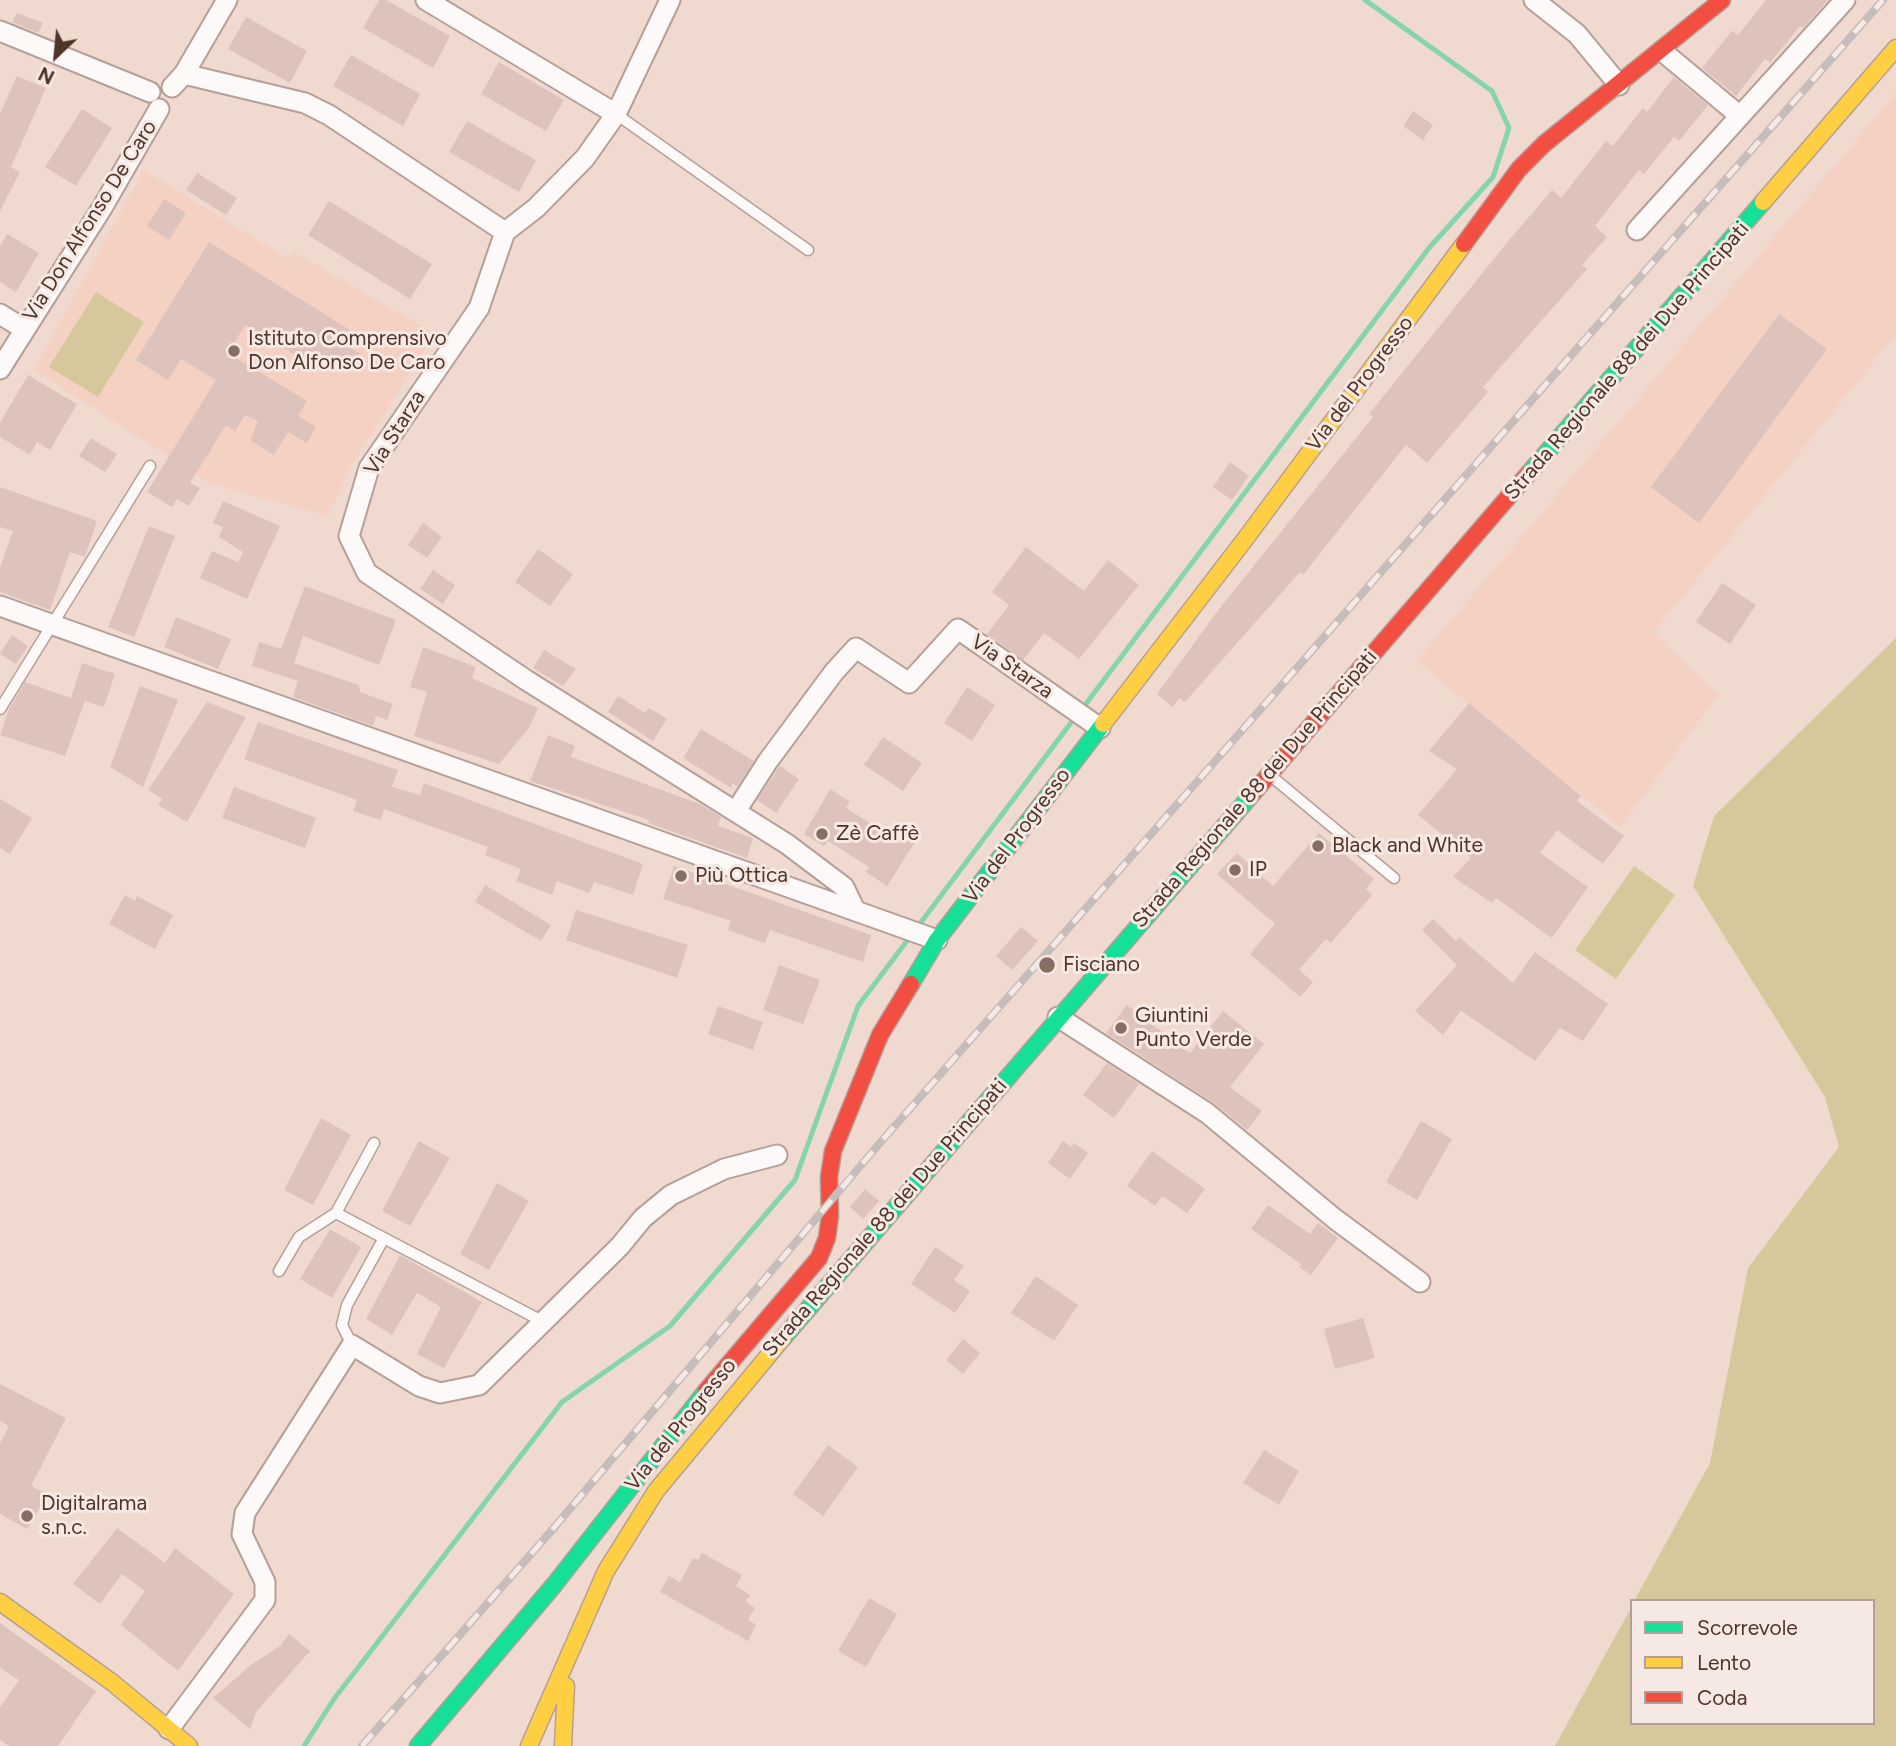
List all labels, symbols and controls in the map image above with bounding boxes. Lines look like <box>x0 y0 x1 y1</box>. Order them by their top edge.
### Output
north arrow <box>21 21 91 91</box>
text: N <box>35 62 58 89</box>
street label: Via Don Alfonso De Caro <box>18 116 162 326</box>
street label: Strada Regionale 88 dei Due Principati <box>1499 217 1755 505</box>
street label: Via del Progresso <box>1301 311 1419 457</box>
place label: Istituto Comprensivo Don Alfonso De Caro <box>248 326 447 376</box>
marker: Istituto Comprensivo Don Alfonso De Caro <box>226 343 242 359</box>
street label: Via Starza <box>359 386 431 480</box>
street label: Via Starza <box>966 629 1058 705</box>
street label: Strada Regionale 88 dei Due Principati <box>1127 645 1383 933</box>
street label: Via del Progresso <box>958 763 1076 909</box>
place label: Zè Caffè <box>836 821 919 847</box>
marker: Zè Caffè <box>814 826 830 842</box>
place label: Black and White <box>1332 833 1483 859</box>
marker: Black and White <box>1310 838 1326 854</box>
place label: IP <box>1249 857 1267 883</box>
marker: IP <box>1227 862 1243 878</box>
place label: Più Ottica <box>695 863 788 889</box>
marker: Più Ottica <box>673 868 689 884</box>
place label: Fisciano <box>1063 952 1140 978</box>
marker: Fisciano <box>1037 955 1057 975</box>
place label: Giuntini Punto Verde <box>1135 1003 1252 1053</box>
marker: Giuntini Punto Verde <box>1113 1020 1129 1036</box>
street label: Strada Regionale 88 dei Due Principati <box>757 1074 1013 1362</box>
street label: Via del Progresso <box>620 1354 742 1496</box>
place label: Digitalrama s.n.c. <box>41 1491 147 1541</box>
marker: Digitalrama s.n.c. <box>19 1508 35 1524</box>
legend <box>1630 1599 1875 1725</box>
text: Scorrevole <box>1697 1615 1798 1640</box>
text: Lento <box>1697 1650 1751 1675</box>
text: Coda <box>1697 1685 1747 1710</box>

